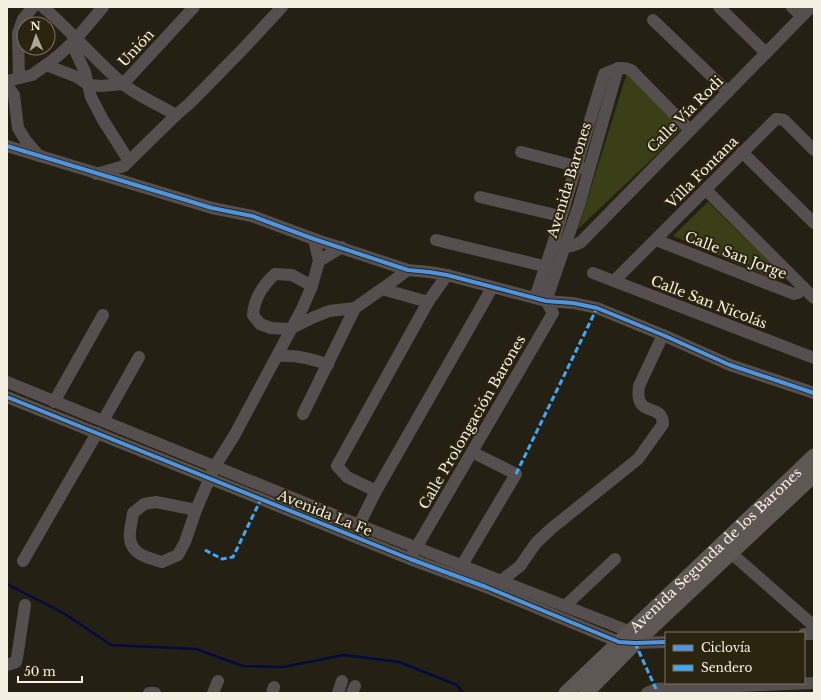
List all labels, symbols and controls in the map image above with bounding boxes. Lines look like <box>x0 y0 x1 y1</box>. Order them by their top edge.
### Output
north arrow <box>16 16 56 56</box>
text: N <box>30 19 42 33</box>
street label: Unión <box>114 25 158 71</box>
street label: Calle Vía Rodi <box>643 72 727 156</box>
street label: Avenida Barones <box>543 120 595 241</box>
street label: Villa Fontana <box>662 132 742 212</box>
street label: Calle San Jorge <box>682 227 790 283</box>
street label: Calle San Nicolás <box>648 272 770 332</box>
street label: Calle Prolongación Barones <box>415 332 529 512</box>
street label: Avenida Segunda de los Barones <box>625 464 805 637</box>
street label: Avenida La Fe <box>274 485 375 540</box>
legend <box>665 632 805 684</box>
text: Ciclovía <box>701 640 751 655</box>
scale bar <box>18 658 82 684</box>
text: Sendero <box>701 660 752 675</box>
text: 50 m <box>24 664 56 679</box>

